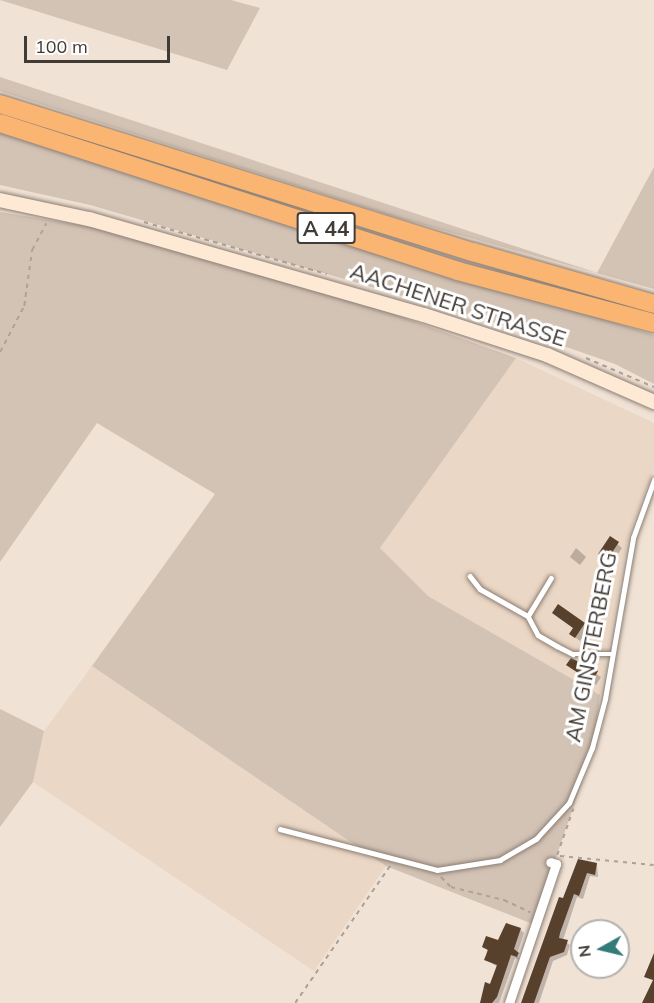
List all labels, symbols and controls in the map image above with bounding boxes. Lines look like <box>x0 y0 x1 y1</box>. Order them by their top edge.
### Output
scale bar <box>27 24 172 62</box>
text: 100 m <box>35 35 88 58</box>
road number: A 44 <box>296 210 356 246</box>
street label: AACHENER STRASSE <box>347 258 569 352</box>
street label: AM GINSTERBERG <box>560 550 622 744</box>
north arrow <box>570 919 630 979</box>
text: N <box>573 944 595 959</box>

